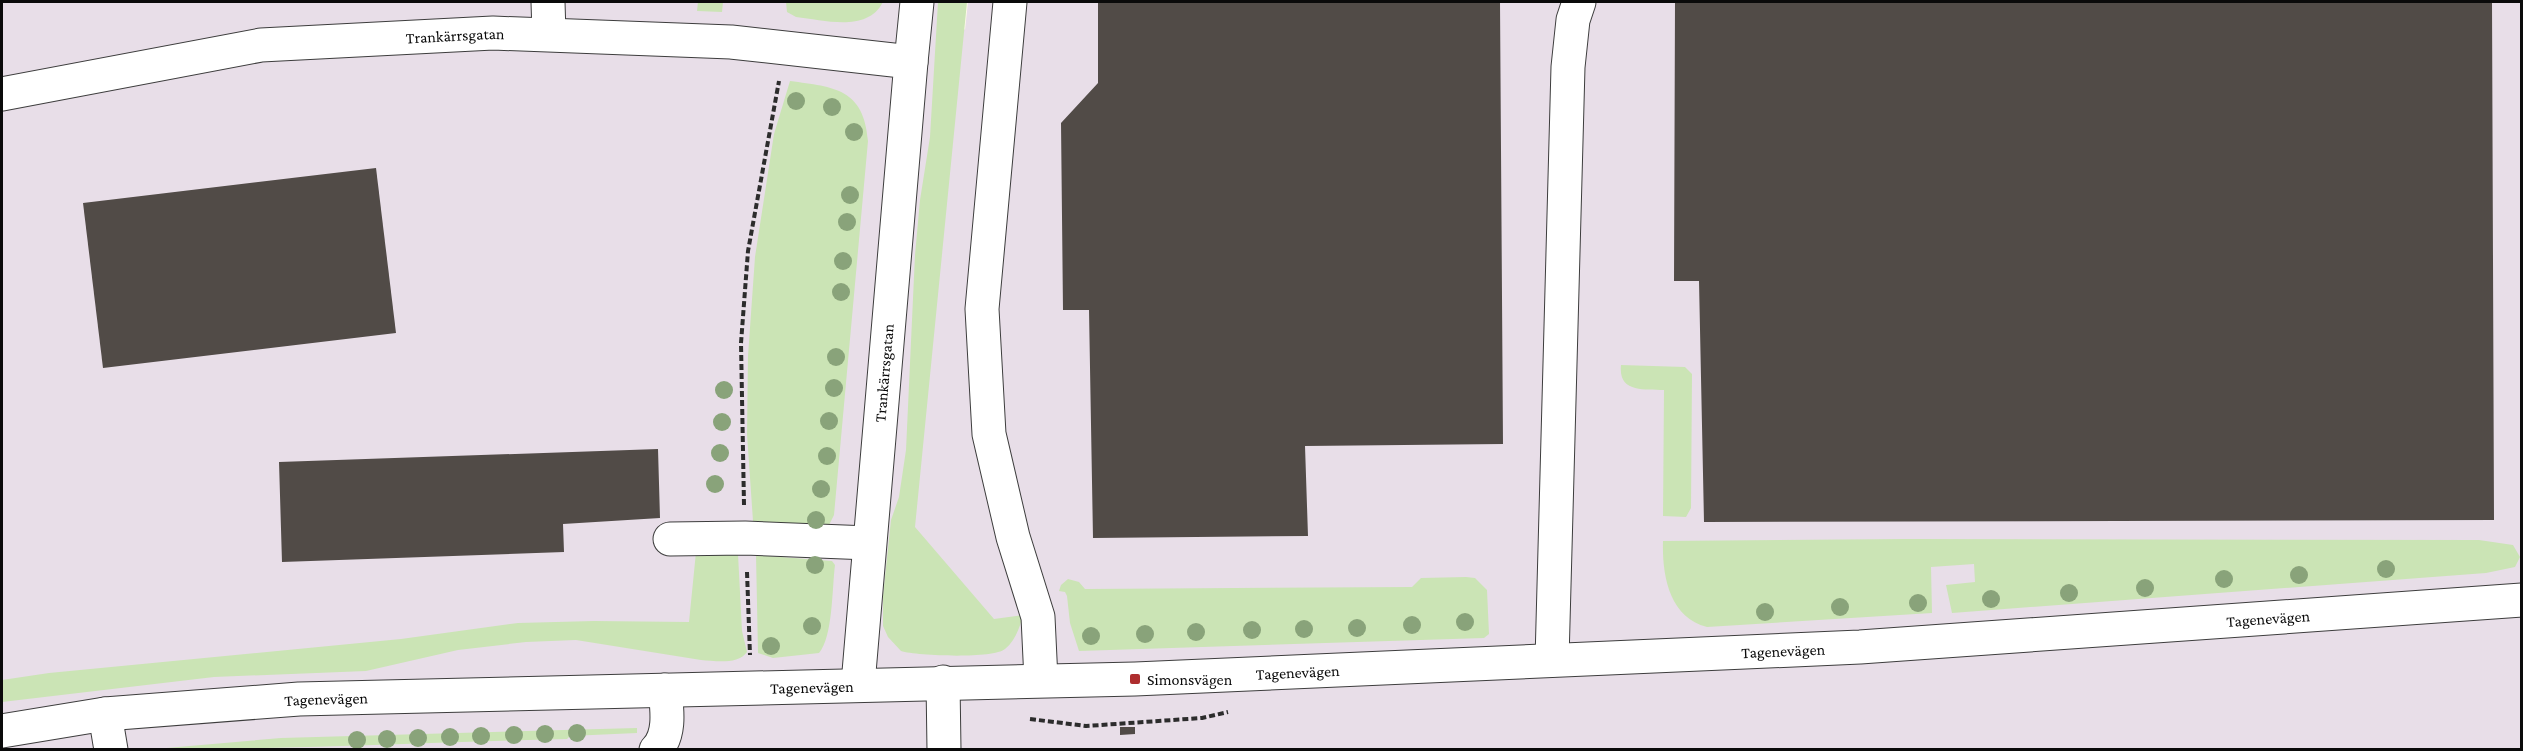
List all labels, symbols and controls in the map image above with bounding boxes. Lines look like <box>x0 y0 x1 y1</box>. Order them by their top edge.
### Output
street label: Trankärrsgatan <box>405 24 505 46</box>
street label: Trankärrsgatan <box>871 323 898 423</box>
street label: Tagenevägen <box>2226 607 2311 629</box>
street label: Tagenevägen <box>1741 640 1826 661</box>
street label: Tagenevägen <box>1255 661 1340 682</box>
place label: Simonsvägen <box>1147 671 1233 689</box>
marker: Simonsvägen <box>1128 672 1142 686</box>
street label: Tagenevägen <box>770 677 854 697</box>
street label: Tagenevägen <box>284 689 369 709</box>

